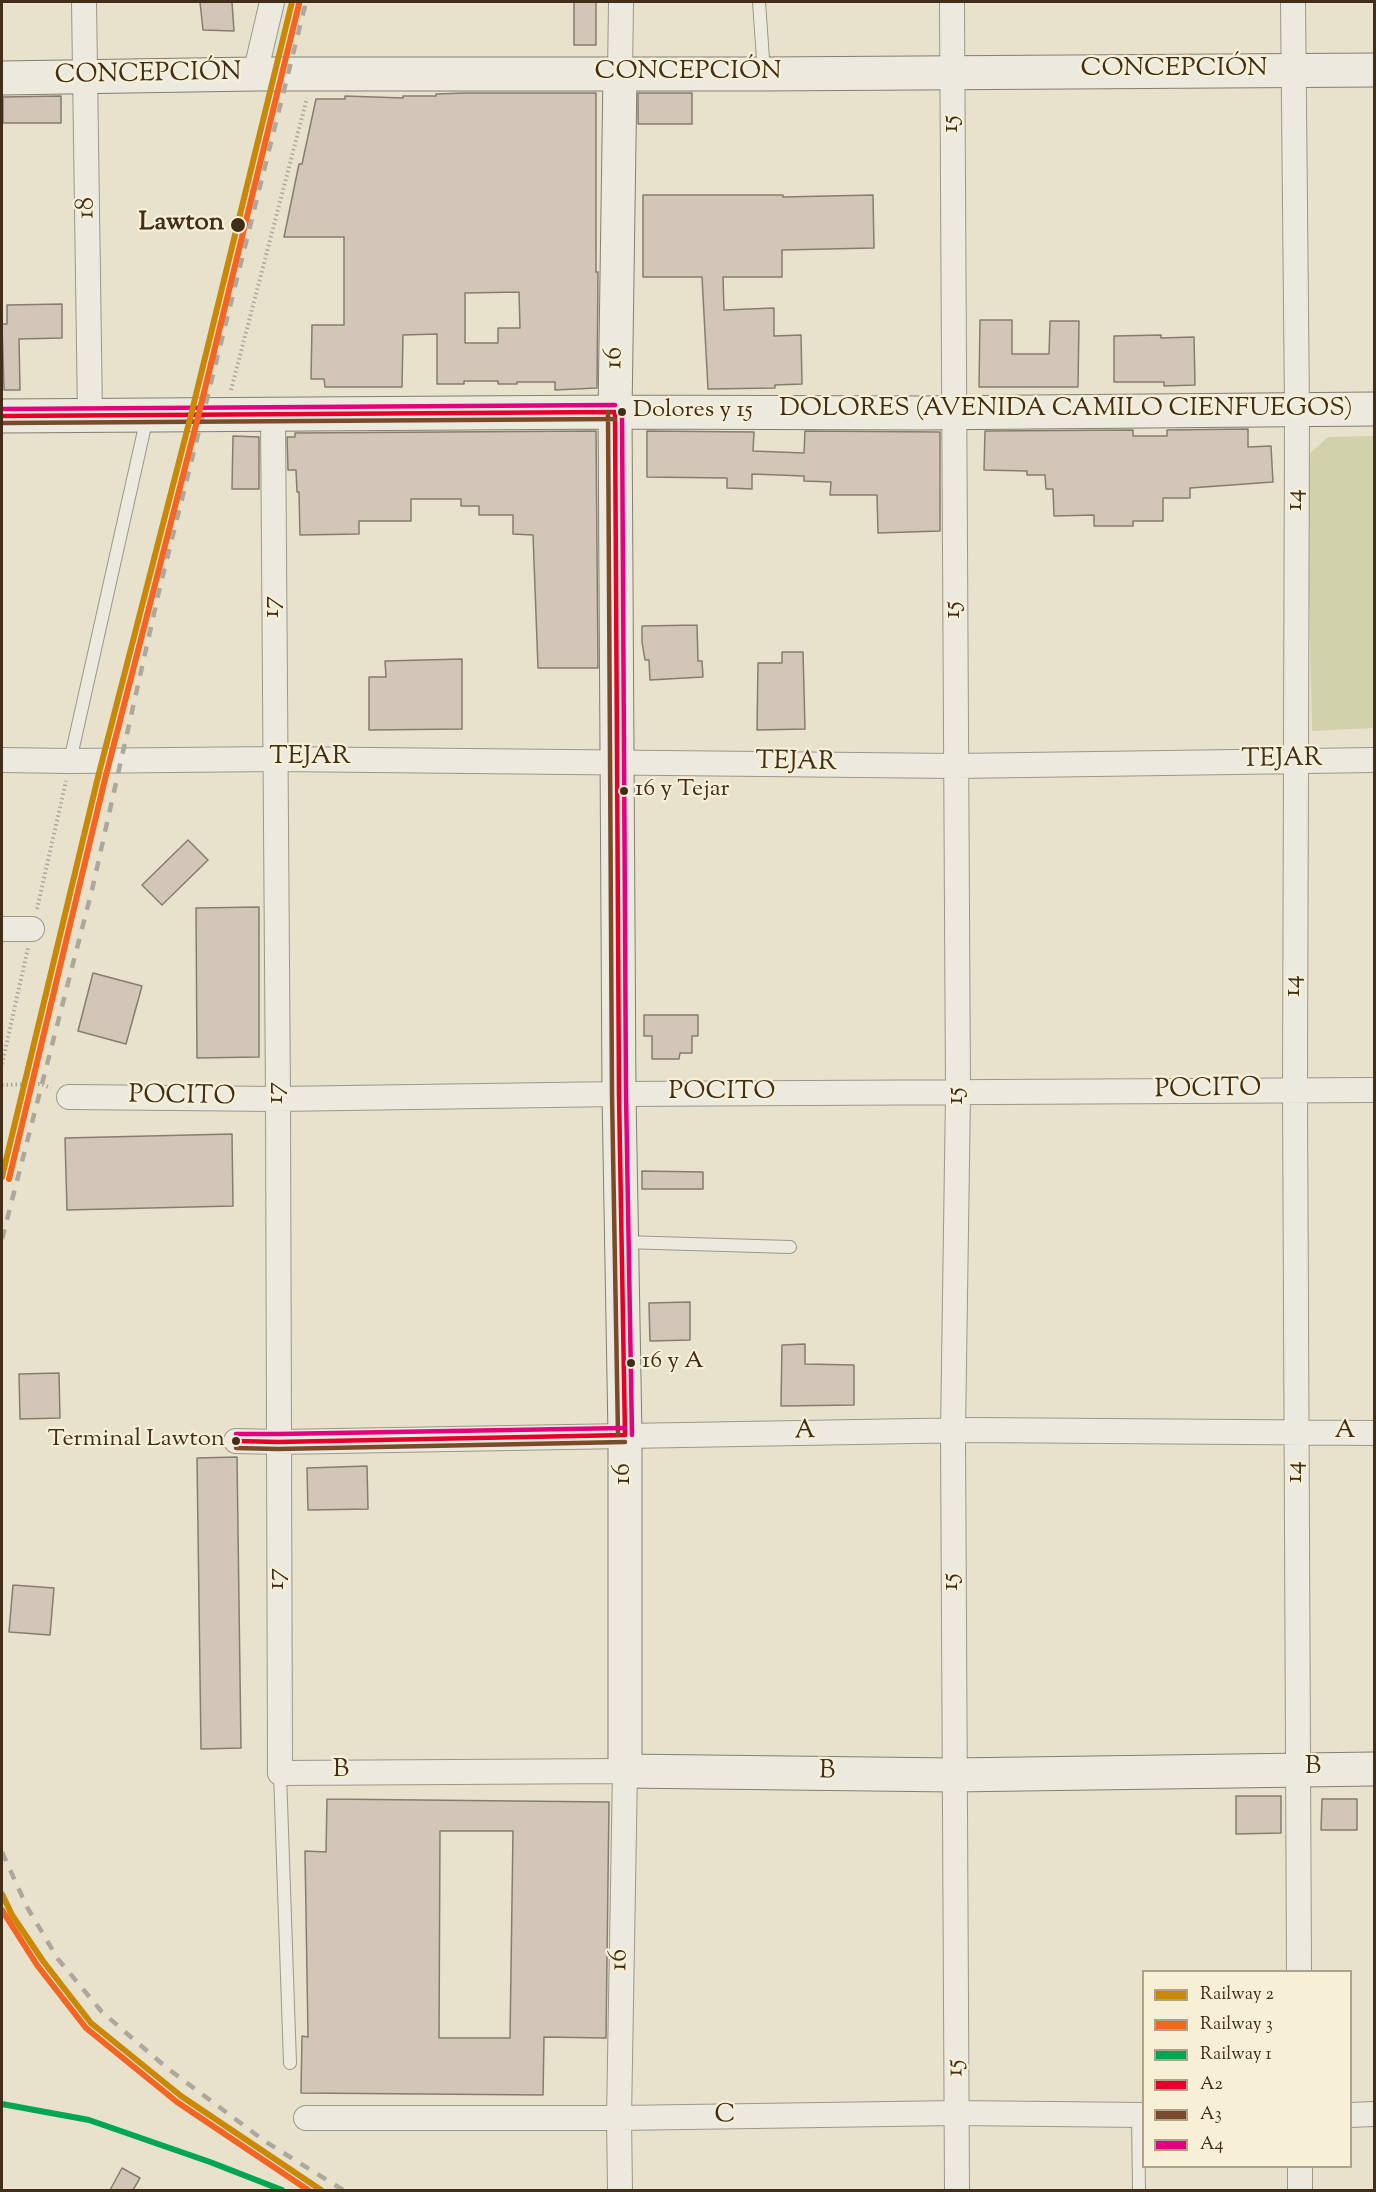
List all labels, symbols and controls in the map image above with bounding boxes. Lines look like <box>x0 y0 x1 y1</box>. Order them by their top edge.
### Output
street label: CONCEPCIÓN <box>1081 55 1267 87</box>
street label: CONCEPCIÓN <box>595 58 781 90</box>
street label: CONCEPCIÓN <box>54 59 242 93</box>
street label: 15 <box>937 115 969 133</box>
street label: 18 <box>72 197 104 219</box>
place label: Lawton <box>139 209 224 241</box>
marker: Lawton <box>229 216 247 234</box>
street label: 16 <box>600 347 632 369</box>
street label: DOLORES (AVENIDA CAMILO CIENFUEGOS) <box>779 395 1353 427</box>
place label: Dolores y 15 <box>633 398 753 426</box>
marker: Dolores y 15 <box>616 406 628 418</box>
street label: 14 <box>1281 489 1313 511</box>
street label: 17 <box>258 596 290 618</box>
street label: 15 <box>939 601 971 619</box>
street label: TEJAR <box>269 743 351 775</box>
street label: TEJAR <box>1241 745 1323 777</box>
street label: TEJAR <box>755 748 837 780</box>
place label: 16 y Tejar <box>635 777 729 805</box>
marker: 16 y Tejar <box>618 785 630 797</box>
street label: 14 <box>1279 975 1311 997</box>
street label: POCITO <box>1154 1074 1262 1108</box>
street label: POCITO <box>669 1078 775 1110</box>
street label: POCITO <box>128 1081 236 1115</box>
street label: 17 <box>262 1082 294 1104</box>
street label: 15 <box>942 1087 974 1105</box>
place label: 16 y A <box>642 1349 704 1377</box>
marker: 16 y A <box>625 1357 637 1369</box>
street label: A <box>794 1417 816 1449</box>
street label: A <box>1334 1417 1356 1449</box>
place label: Terminal Lawton <box>48 1427 225 1455</box>
marker: Terminal Lawton <box>230 1435 242 1447</box>
street label: 14 <box>1281 1461 1313 1483</box>
street label: 16 <box>609 1463 641 1485</box>
street label: 17 <box>263 1568 295 1590</box>
street label: 15 <box>937 1573 969 1591</box>
street label: B <box>1305 1753 1321 1785</box>
street label: B <box>333 1756 349 1788</box>
street label: B <box>819 1757 835 1789</box>
street label: 16 <box>605 1949 637 1971</box>
legend <box>1142 1970 1352 2168</box>
text: Railway 2 <box>1200 1982 1274 2008</box>
text: Railway 3 <box>1200 2012 1273 2038</box>
text: Railway 1 <box>1200 2042 1272 2068</box>
street label: 15 <box>941 2059 973 2077</box>
text: A2 <box>1200 2072 1223 2098</box>
street label: C <box>714 2101 736 2133</box>
text: A3 <box>1200 2102 1222 2128</box>
text: A4 <box>1200 2132 1224 2158</box>

